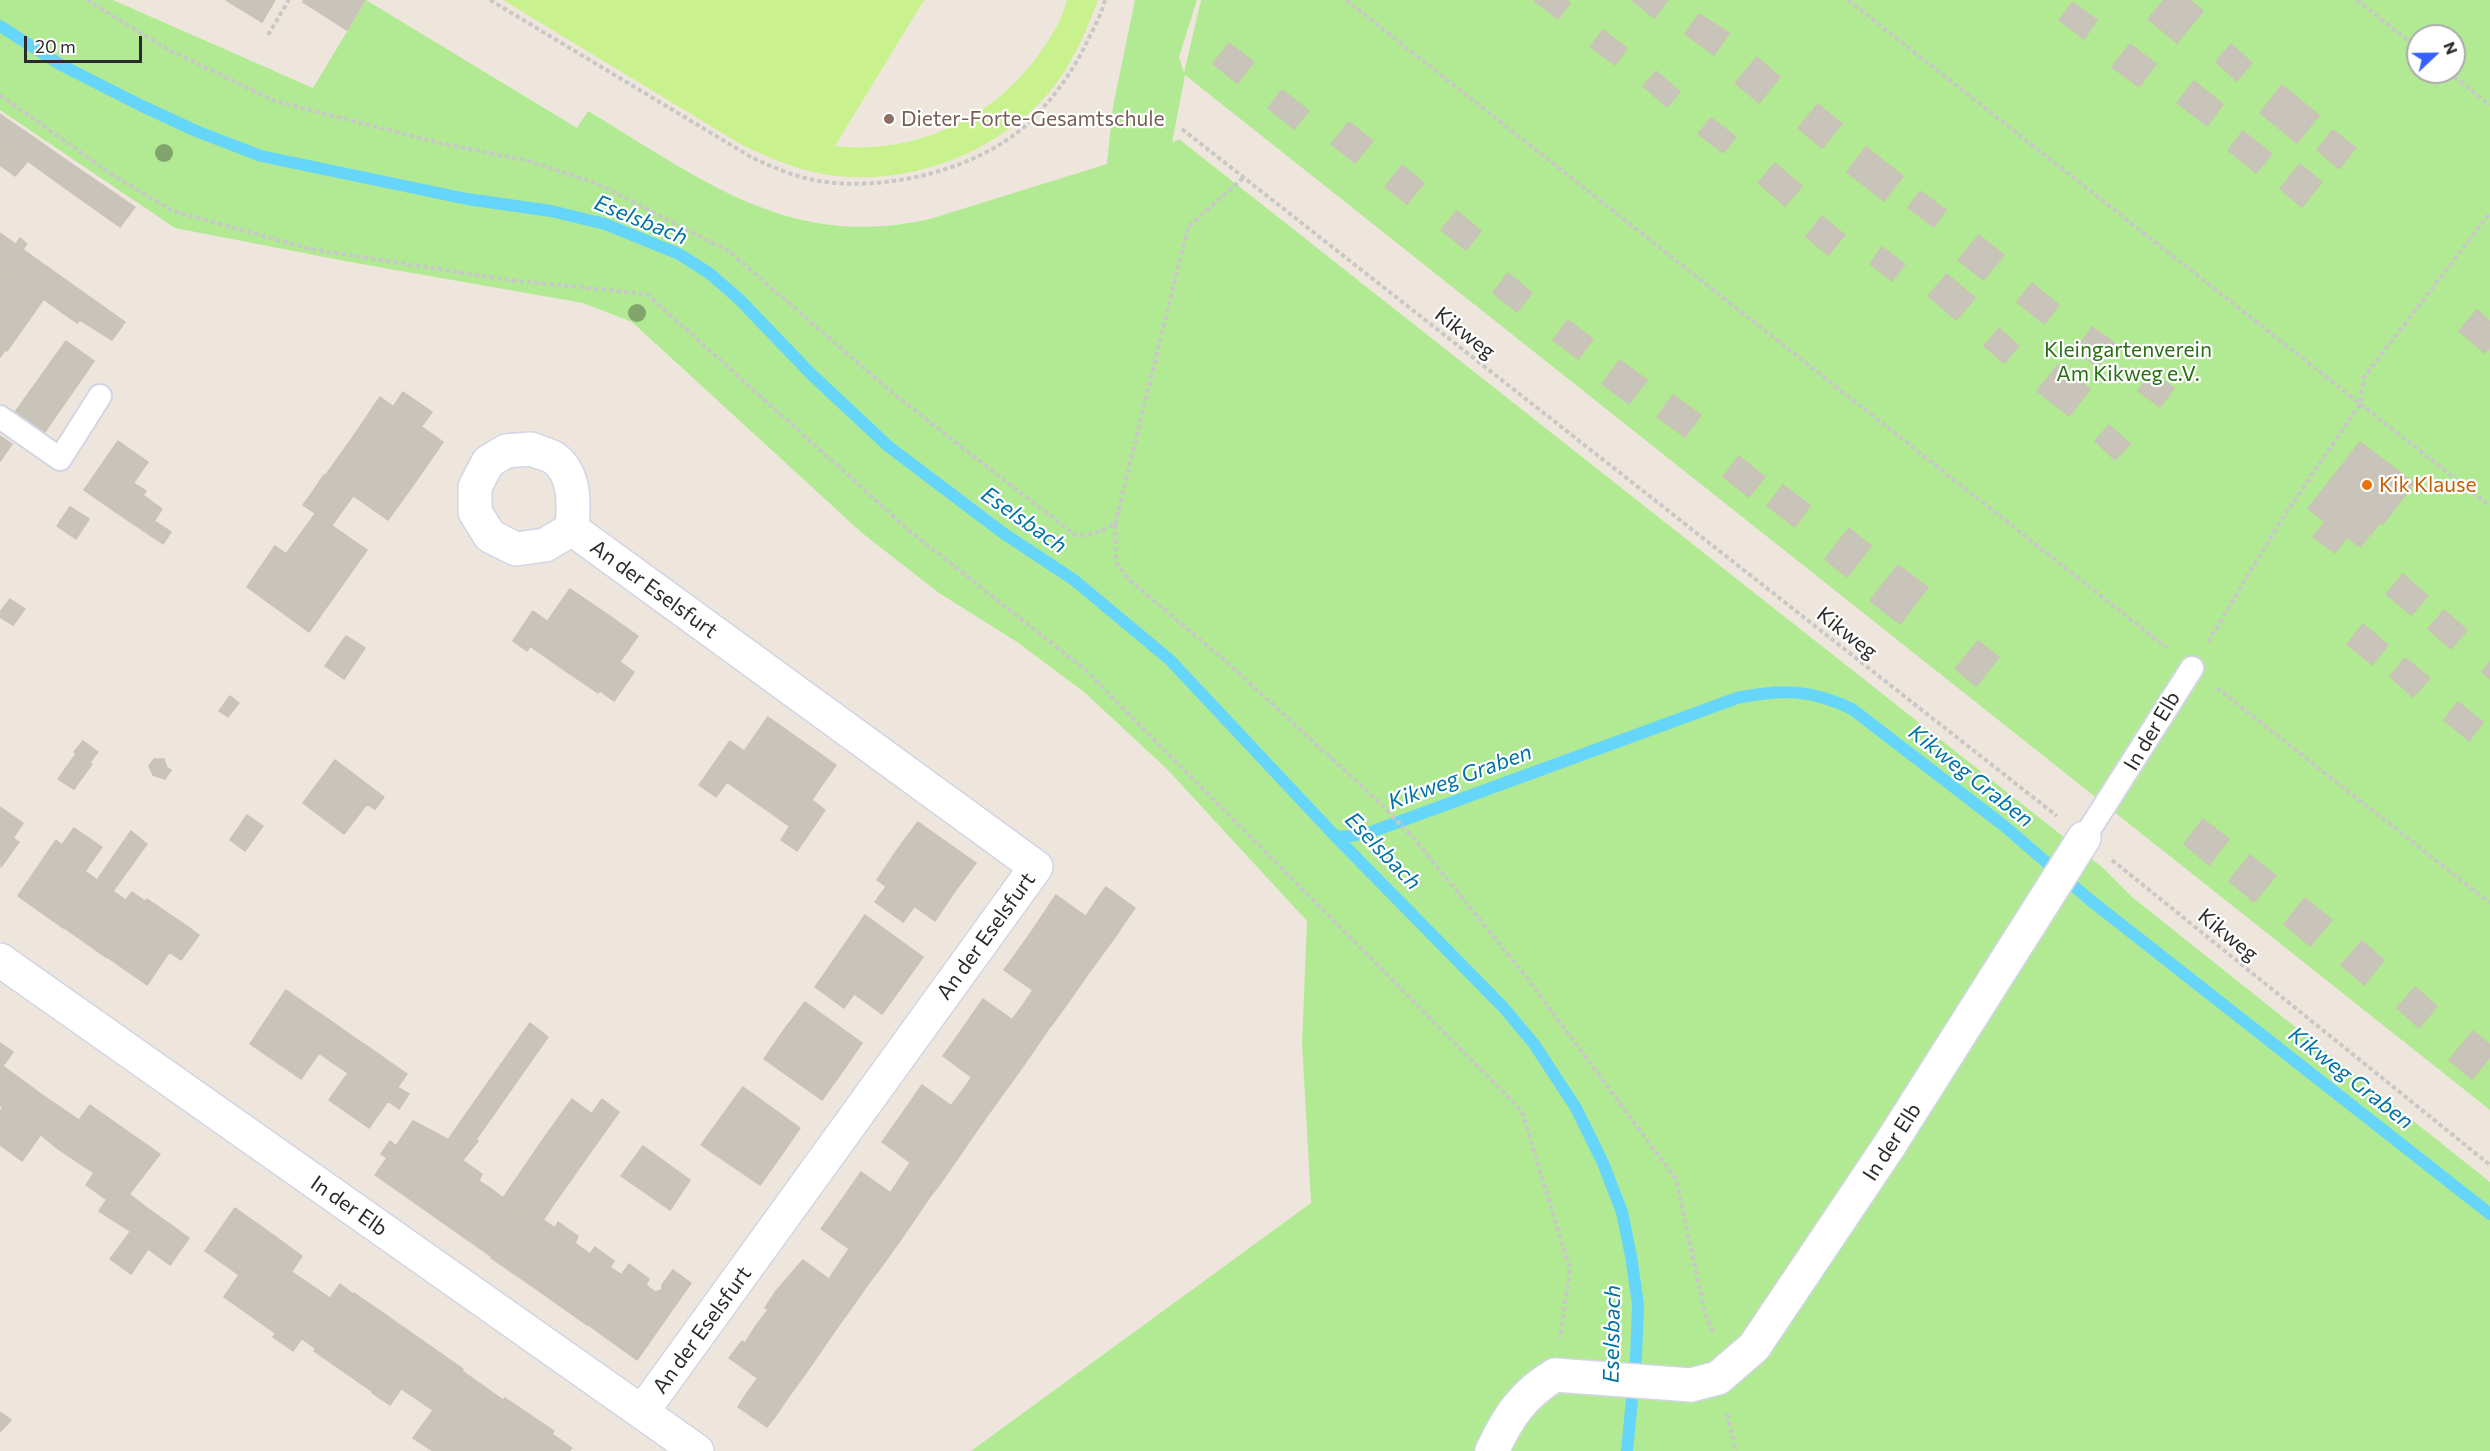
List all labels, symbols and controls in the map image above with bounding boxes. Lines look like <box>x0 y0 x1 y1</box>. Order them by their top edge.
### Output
scale bar <box>27 24 146 62</box>
north arrow <box>2406 24 2466 84</box>
text: 20 m <box>35 35 76 57</box>
text: N <box>2440 39 2462 57</box>
place label: Dieter-Forte-Gesamtschule <box>901 106 1165 132</box>
marker: Dieter-Forte-Gesamtschule <box>882 112 896 126</box>
water label: Eselsbach <box>591 189 691 251</box>
street label: Kikweg <box>1430 302 1500 364</box>
park label: Kleingartenverein Am Kikweg e.V. <box>2044 337 2212 387</box>
place label: Kik Klause <box>2379 472 2477 498</box>
marker: Kik Klause <box>2360 478 2374 492</box>
water label: Eselsbach <box>976 481 1072 559</box>
street label: An der Eselsfurt <box>585 534 723 644</box>
street label: Kikweg <box>1812 602 1882 664</box>
street label: In der Elb <box>2119 687 2185 775</box>
water label: Kikweg Graben <box>1903 719 2039 833</box>
water label: Kikweg Graben <box>1385 739 1535 815</box>
water label: Eselsbach <box>1339 807 1427 895</box>
street label: An der Eselsfurt <box>931 867 1041 1005</box>
street label: Kikweg <box>2193 903 2263 967</box>
water label: Kikweg Graben <box>2283 1021 2419 1135</box>
street label: In der Elb <box>1858 1098 1926 1186</box>
street label: In der Elb <box>306 1171 392 1241</box>
street label: An der Eselsfurt <box>647 1261 757 1399</box>
water label: Eselsbach <box>1598 1285 1626 1383</box>

